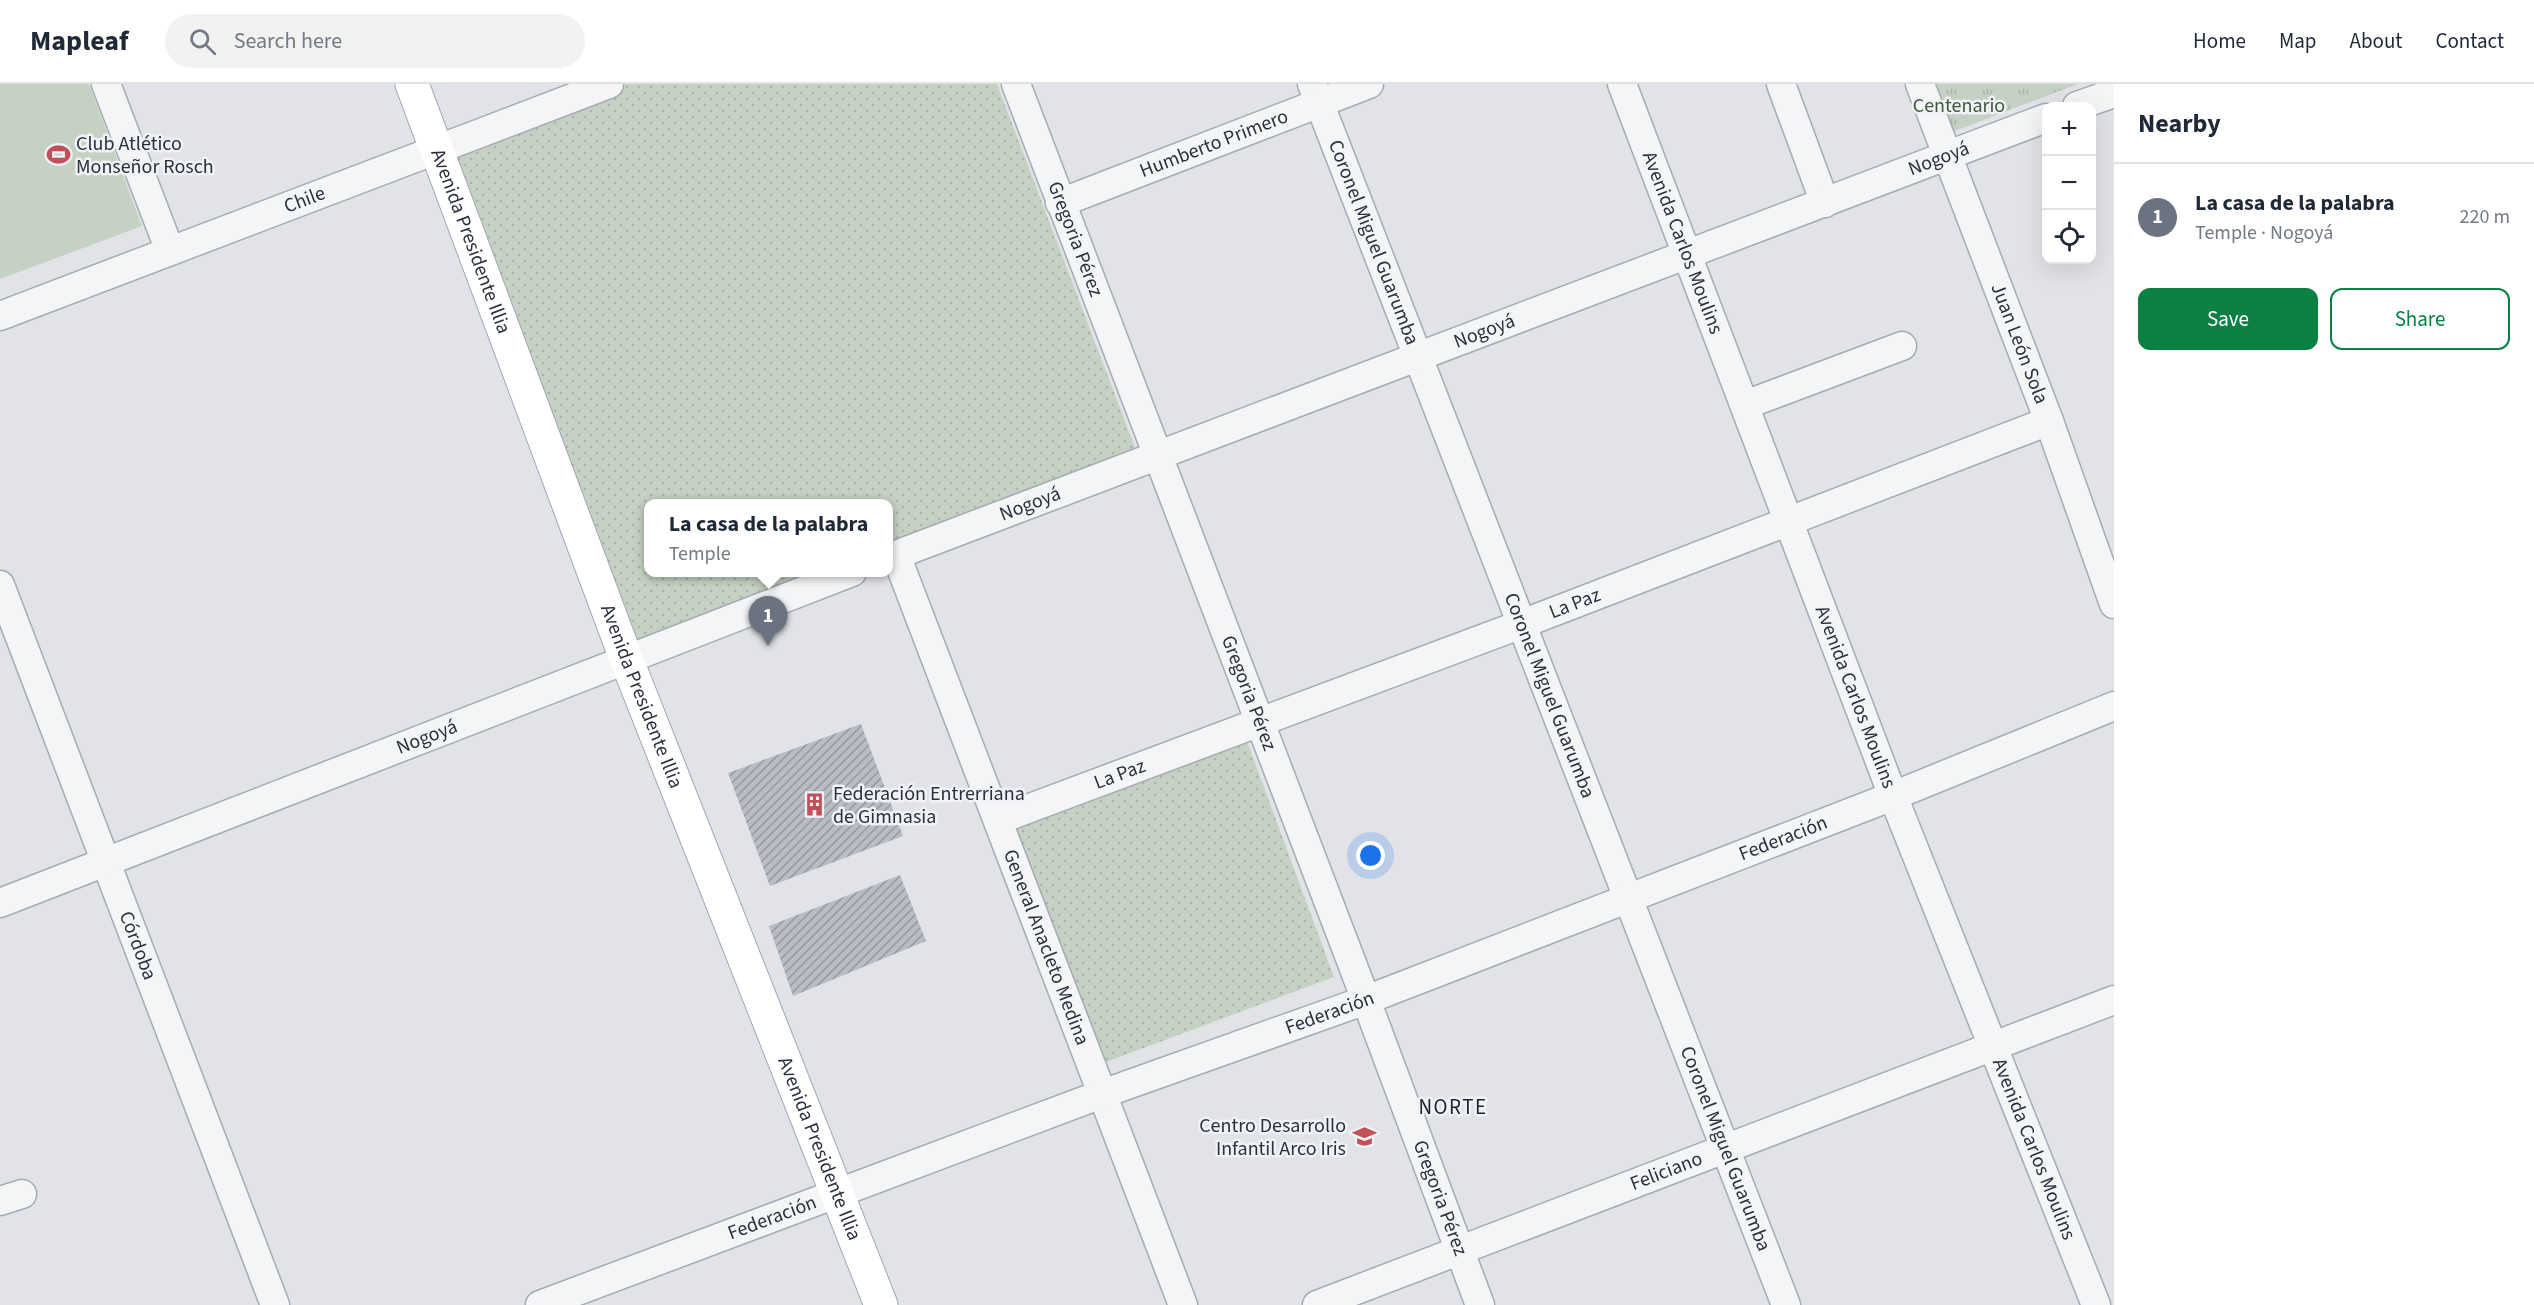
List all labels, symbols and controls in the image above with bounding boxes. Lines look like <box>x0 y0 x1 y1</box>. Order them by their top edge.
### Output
search box <box>165 14 585 68</box>
text: Mapleaf <box>30 21 129 61</box>
icon: search <box>186 25 219 58</box>
text: Search here <box>234 25 342 57</box>
text: Home <box>2193 26 2246 56</box>
text: Map <box>2279 26 2317 56</box>
text: About <box>2350 26 2402 56</box>
text: Contact <box>2435 26 2504 56</box>
park label: Centenario <box>1913 92 2005 120</box>
street label: Humberto Primero <box>1136 102 1292 185</box>
map controls <box>2042 102 2096 264</box>
button: + <box>2042 102 2096 156</box>
text: Nearby <box>2138 105 2221 142</box>
place label: Club Atlético Monseñor Rosch <box>76 130 214 181</box>
street label: Nogoyá <box>1904 134 1973 183</box>
street label: Coronel Miguel Guarumba <box>1321 136 1426 349</box>
sports icon: Club Atlético Monseñor Rosch <box>45 142 71 168</box>
street label: Avenida Presidente Illia <box>423 145 518 338</box>
street label: Avenida Carlos Moulins <box>1635 148 1730 338</box>
button: − <box>2042 156 2096 210</box>
street label: Gregoria Pérez <box>1041 177 1110 301</box>
street label: Chile <box>280 179 329 221</box>
text: La casa de la palabra <box>2195 187 2395 219</box>
text: 1 <box>2152 203 2163 231</box>
text: 220 m <box>2460 203 2510 231</box>
button: locate <box>2042 210 2096 264</box>
text: Temple · Nogoyá <box>2195 219 2333 247</box>
street label: Juan León Sola <box>1984 279 2055 408</box>
button: Save <box>2138 288 2318 350</box>
button: Share <box>2330 288 2510 350</box>
street label: Nogoyá <box>1450 307 1519 356</box>
street label: Nogoyá <box>995 480 1065 528</box>
popup <box>644 499 893 577</box>
text: La casa de la palabra <box>669 508 868 540</box>
text: Temple <box>669 540 731 568</box>
street label: La Paz <box>1545 581 1604 626</box>
street label: Coronel Miguel Guarumba <box>1497 589 1602 802</box>
pin: 1 <box>748 596 788 646</box>
street label: Avenida Presidente Illia <box>593 600 690 793</box>
street label: Avenida Carlos Moulins <box>1808 602 1903 792</box>
street label: Gregoria Pérez <box>1214 631 1283 755</box>
street label: Nogoyá <box>392 713 462 762</box>
street label: La Paz <box>1090 752 1149 797</box>
place label: Federación Entrerriana de Gimnasia <box>833 780 1025 831</box>
building icon: Federación Entrerriana de Gimnasia <box>802 792 828 818</box>
street label: Federación <box>1735 809 1832 868</box>
your location <box>1356 841 1385 870</box>
street label: General Anacleto Medina <box>996 845 1096 1049</box>
street label: Córdoba <box>112 907 164 984</box>
street label: Federación <box>1281 984 1378 1042</box>
street label: Coronel Miguel Guarumba <box>1673 1042 1778 1255</box>
street label: Avenida Presidente Illia <box>771 1053 868 1245</box>
street label: Avenida Carlos Moulins <box>1985 1054 2083 1244</box>
district label: NORTE <box>1418 1092 1488 1122</box>
place label: Centro Desarrollo Infantil Arco Iris <box>1199 1112 1346 1163</box>
school or university icon: Centro Desarrollo Infantil Arco Iris <box>1351 1124 1377 1150</box>
street label: Gregoria Pérez <box>1406 1136 1474 1260</box>
street label: Feliciano <box>1626 1145 1707 1198</box>
street label: Federación <box>724 1188 821 1247</box>

